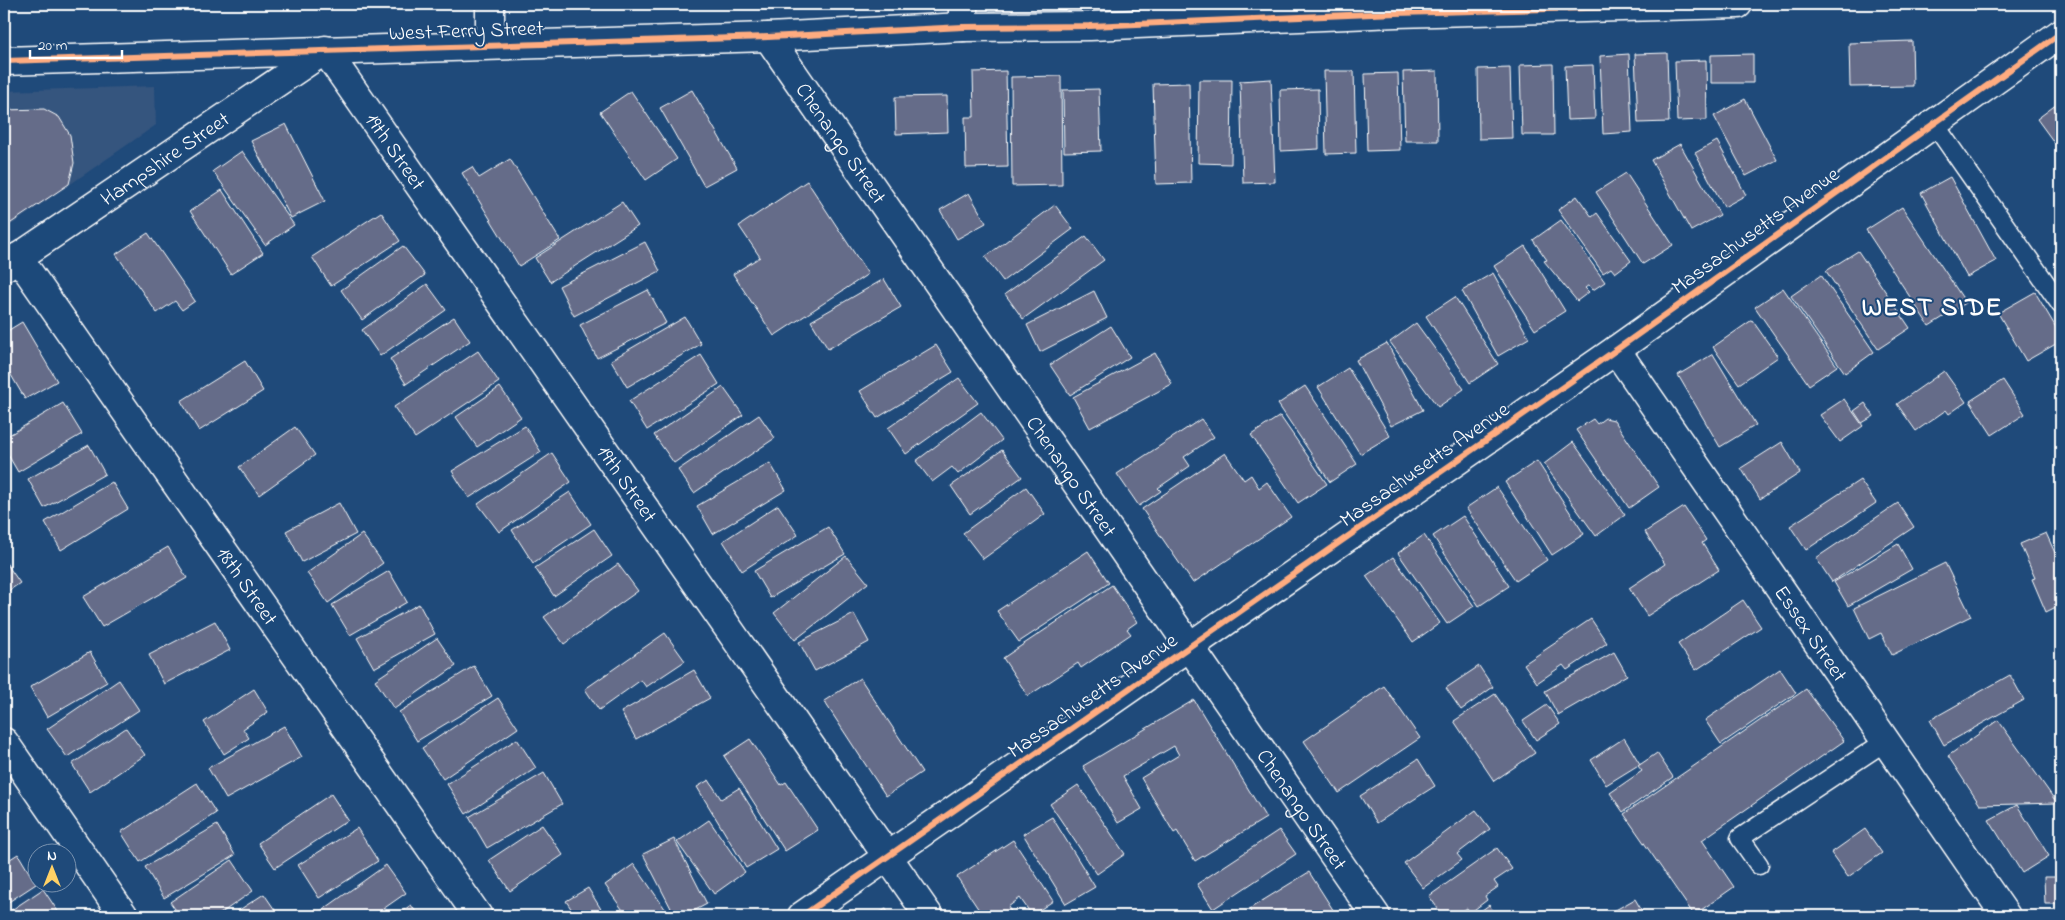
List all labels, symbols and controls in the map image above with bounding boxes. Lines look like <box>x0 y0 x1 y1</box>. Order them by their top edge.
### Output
street label: West Ferry Street <box>388 14 544 52</box>
scale bar <box>30 28 122 60</box>
text: 20 m <box>38 35 68 57</box>
street label: Chenango Street <box>787 77 892 211</box>
street label: Hampshire Street <box>95 106 236 214</box>
street label: 19th Street <box>356 108 432 197</box>
street label: Massachusetts Avenue <box>1666 160 1847 303</box>
district label: WEST SIDE <box>1862 290 2002 328</box>
street label: Massachusetts Avenue <box>1334 395 1517 536</box>
street label: Chenango Street <box>1018 411 1123 544</box>
street label: 19th Street <box>588 440 663 529</box>
street label: 18th Street <box>208 542 284 632</box>
street label: Essex Street <box>1766 580 1853 689</box>
street label: Massachusetts Avenue <box>1002 626 1185 767</box>
street label: Chenango Street <box>1248 744 1353 877</box>
north arrow <box>28 842 78 892</box>
text: N <box>47 846 57 867</box>

